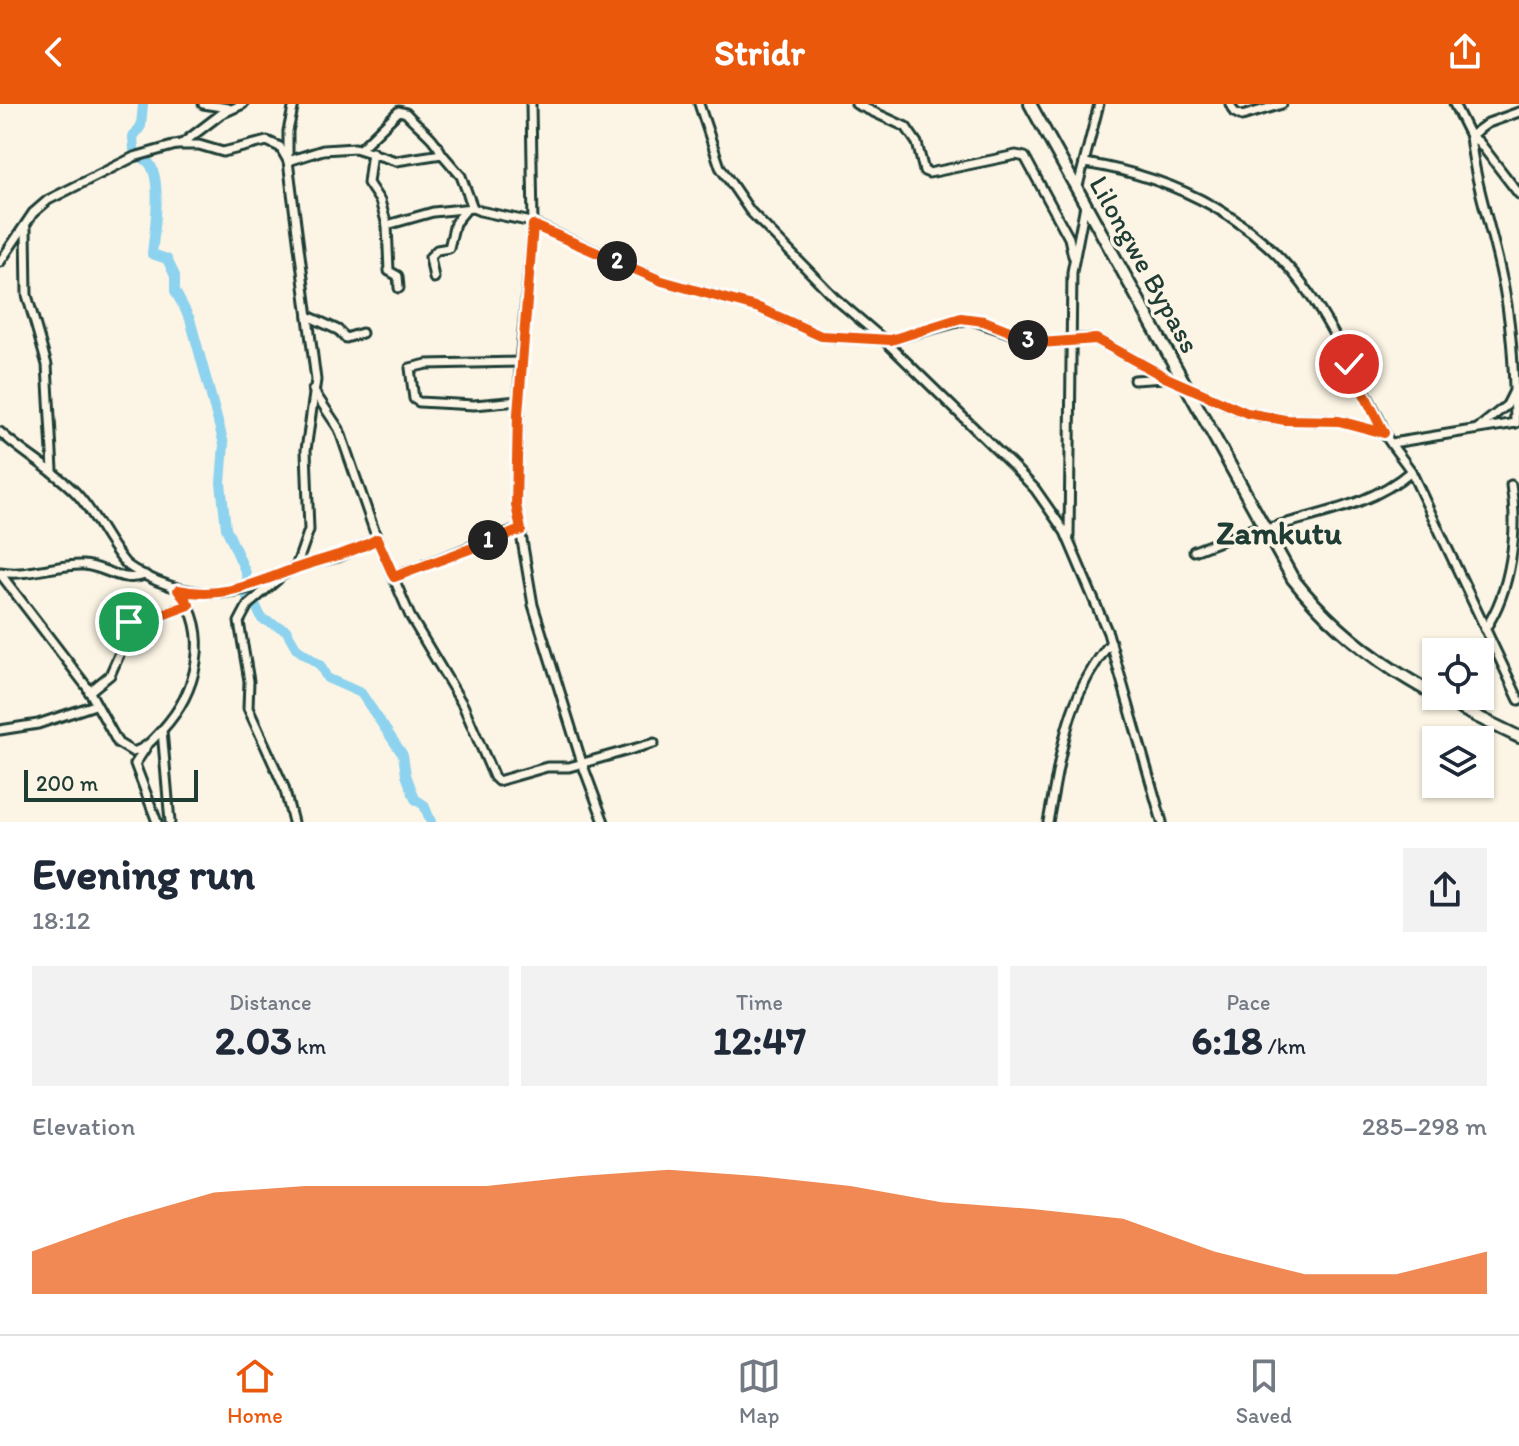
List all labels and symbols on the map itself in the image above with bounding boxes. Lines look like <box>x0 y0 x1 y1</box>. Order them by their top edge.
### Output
street label: Lilongwe Bypass <box>1082 170 1208 358</box>
pin: 2 <box>597 241 637 281</box>
pin: 3 <box>1008 320 1048 360</box>
pin <box>1315 330 1383 398</box>
district label: Zamkutu <box>1216 514 1342 552</box>
pin: 1 <box>468 520 508 560</box>
pin <box>95 588 163 656</box>
scale bar <box>24 766 198 802</box>

